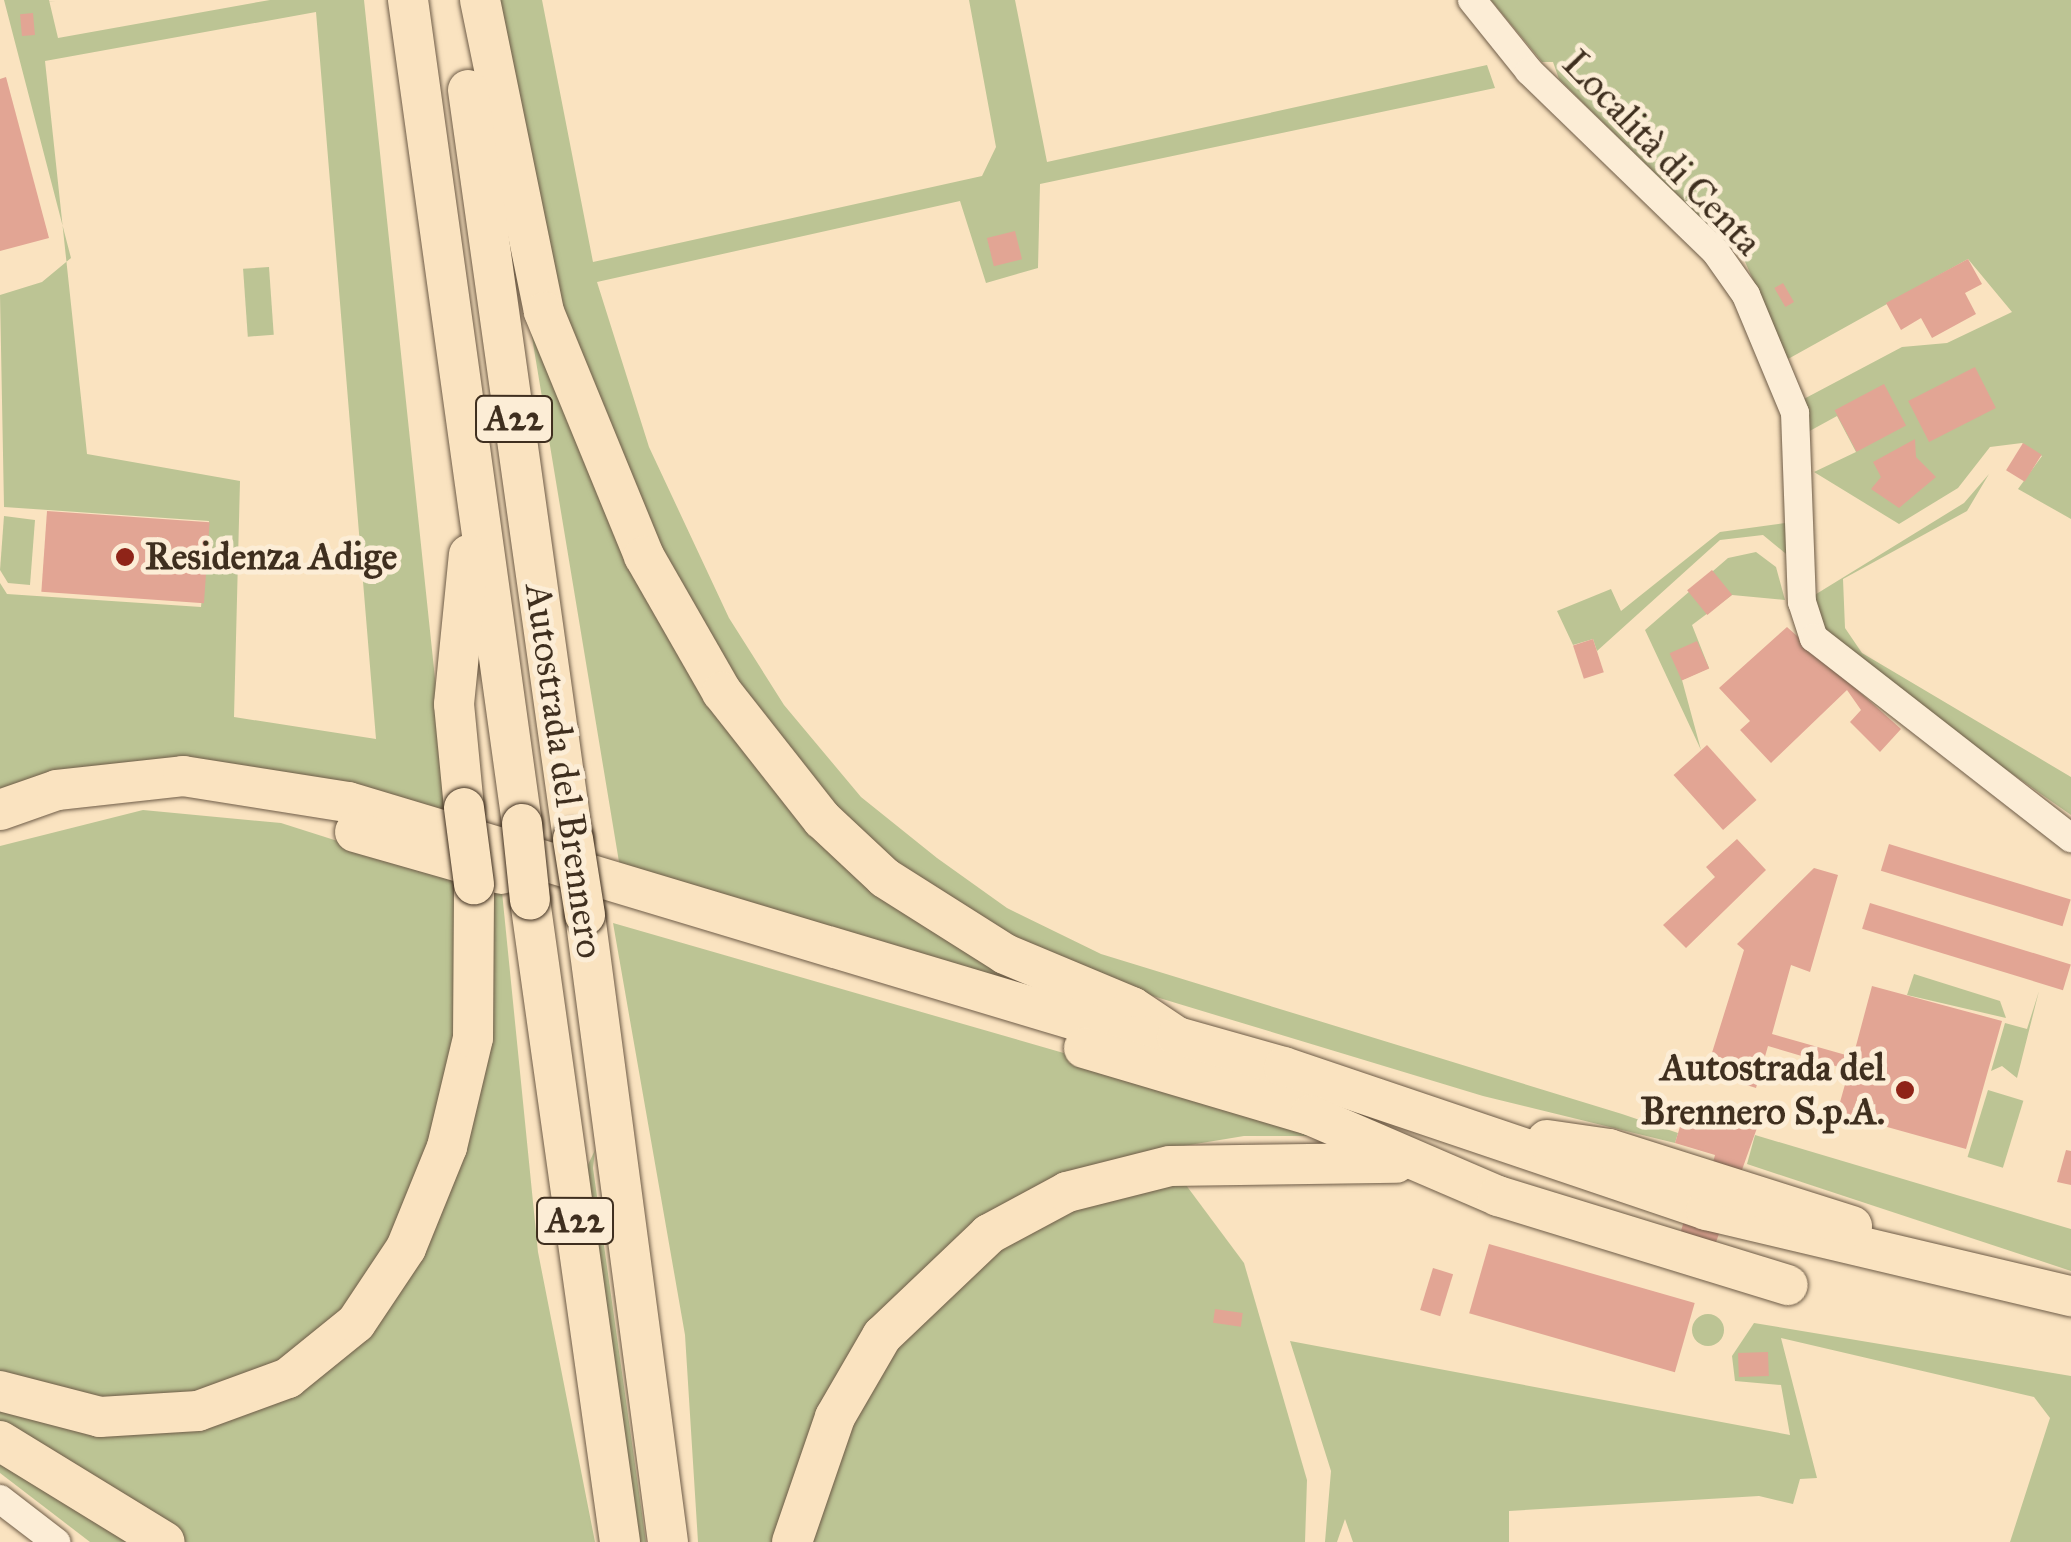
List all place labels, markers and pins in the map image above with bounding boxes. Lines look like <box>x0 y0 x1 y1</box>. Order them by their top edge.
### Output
place label: Residenza Adige <box>145 534 397 580</box>
marker: Residenza Adige <box>114 546 136 568</box>
place label: Autostrada del Brennero S.p.A. <box>1641 1045 1885 1134</box>
marker: Autostrada del Brennero S.p.A. <box>1894 1079 1916 1101</box>

